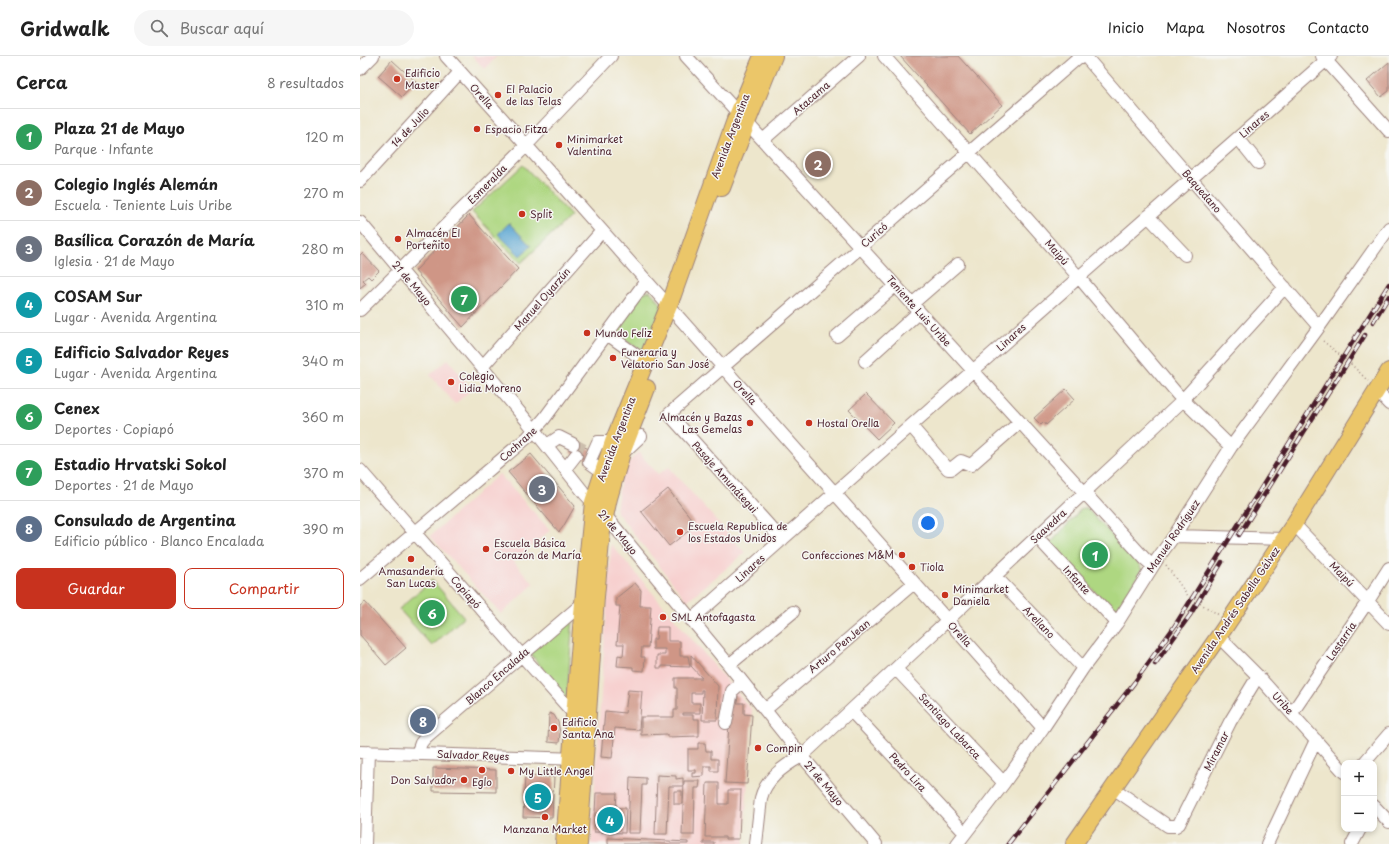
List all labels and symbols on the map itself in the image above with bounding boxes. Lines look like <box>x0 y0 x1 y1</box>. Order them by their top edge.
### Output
place label: Edificio Master <box>405 65 440 92</box>
marker: Edificio Master <box>392 74 402 84</box>
street label: Atacama <box>789 77 833 118</box>
street label: Orella <box>467 80 498 112</box>
place label: El Palacio de las Telas <box>506 81 562 108</box>
marker: El Palacio de las Telas <box>493 90 503 100</box>
street label: Avenida Argentina <box>707 91 753 180</box>
street label: 14 de Julio <box>387 103 432 150</box>
street label: Linares <box>1235 106 1272 141</box>
place label: Espacio Fitza <box>485 121 549 136</box>
marker: Espacio Fitza <box>472 124 482 134</box>
place label: Minimarket Valentina <box>567 131 623 158</box>
marker: Minimarket Valentina <box>554 140 564 150</box>
pin: 2 <box>805 149 831 179</box>
street label: Esmeralda <box>464 160 510 207</box>
street label: Baquedano <box>1179 166 1226 216</box>
place label: Split <box>530 206 552 221</box>
marker: Split <box>517 209 527 219</box>
street label: Curicó <box>857 218 891 251</box>
place label: Almacén El Porteñito <box>406 225 460 252</box>
marker: Almacén El Porteñito <box>393 234 403 244</box>
street label: Maipú <box>1042 236 1073 268</box>
street label: 21 de Mayo <box>389 257 436 309</box>
street label: Manuel Oyarzún <box>510 264 574 334</box>
street label: Teniente Luis Uribe <box>883 272 956 350</box>
pin: 7 <box>451 284 477 314</box>
street label: Linares <box>993 319 1029 354</box>
place label: Mundo Feliz <box>595 325 652 340</box>
marker: Mundo Feliz <box>582 328 592 338</box>
place label: Funeraria y Velatorio San José <box>621 344 709 371</box>
marker: Funeraria y Velatorio San José <box>608 353 618 363</box>
place label: Colegio Lidia Moreno <box>459 368 522 395</box>
street label: Orella <box>730 376 761 408</box>
marker: Colegio Lidia Moreno <box>446 377 456 387</box>
street label: Avenida Argentina <box>593 394 639 483</box>
place label: Almacén y Bazas Las Gemelas <box>659 409 742 436</box>
place label: Hostal Orella <box>817 415 880 430</box>
marker: Almacén y Bazas Las Gemelas <box>745 418 755 428</box>
marker: Hostal Orella <box>804 418 814 428</box>
street label: Cochrane <box>496 422 540 465</box>
street label: Pasaje Amunátegui <box>689 437 762 516</box>
pin: 3 <box>529 474 555 504</box>
street label: Manuel Rodríguez <box>1143 496 1203 575</box>
street label: Saavedra <box>1026 504 1070 546</box>
street label: 21 de Mayo <box>595 506 642 558</box>
your location <box>918 513 938 533</box>
place label: Escuela Republica de los Estados Unidos <box>688 518 788 545</box>
marker: Escuela Republica de los Estados Unidos <box>675 527 685 537</box>
place label: Escuela Básica Corazón de María <box>494 535 582 562</box>
pin: 1 <box>1082 540 1108 570</box>
street label: Avenida Andrés Sabella Gálvez <box>1186 543 1283 676</box>
marker: Escuela Básica Corazón de María <box>481 544 491 554</box>
place label: Confecciones M&M <box>802 547 894 562</box>
street label: Linares <box>732 550 768 585</box>
marker: Confecciones M&M <box>897 550 907 560</box>
marker: Amasandería San Lucas <box>406 554 416 564</box>
street label: Maipú <box>1327 558 1358 590</box>
place label: Tiola <box>920 559 945 574</box>
marker: Tiola <box>907 562 917 572</box>
street label: Infante <box>1060 562 1095 598</box>
place label: Amasandería San Lucas <box>379 563 443 590</box>
street label: Copiapó <box>448 572 485 612</box>
place label: Minimarket Daniela <box>953 581 1009 608</box>
marker: Minimarket Daniela <box>940 590 950 600</box>
pin: 6 <box>419 598 445 628</box>
street label: Arellano <box>1020 602 1059 642</box>
place label: SML Antofagasta <box>671 609 756 624</box>
marker: SML Antofagasta <box>658 612 668 622</box>
street label: Arturo PenJean <box>805 615 873 676</box>
street label: Orella <box>945 618 976 650</box>
street label: Lastarria <box>1322 618 1360 663</box>
street label: Blanco Encalada <box>461 643 532 708</box>
street label: Uribe <box>1269 688 1298 718</box>
street label: Santiago Labarca <box>916 689 985 762</box>
pin: 8 <box>410 706 436 736</box>
place label: Edificio Santa Ana <box>562 714 615 741</box>
marker: Edificio Santa Ana <box>549 723 559 733</box>
street label: Miramar <box>1199 728 1232 773</box>
place label: Compin <box>766 740 803 755</box>
marker: Compin <box>753 743 763 753</box>
street label: Salvador Reyes <box>437 746 510 763</box>
street label: Pedro Lira <box>886 749 931 795</box>
street label: 21 de Mayo <box>801 757 848 809</box>
place label: My Little Angel <box>519 763 593 778</box>
marker: Eglo <box>477 765 487 775</box>
marker: My Little Angel <box>506 766 516 776</box>
place label: Don Salvador <box>390 772 456 787</box>
place label: Eglo <box>472 774 492 789</box>
marker: Don Salvador <box>459 775 469 785</box>
pin: 5 <box>525 782 551 812</box>
pin: 4 <box>597 805 623 835</box>
marker: Manzana Market <box>540 812 550 822</box>
place label: Manzana Market <box>503 821 587 836</box>

